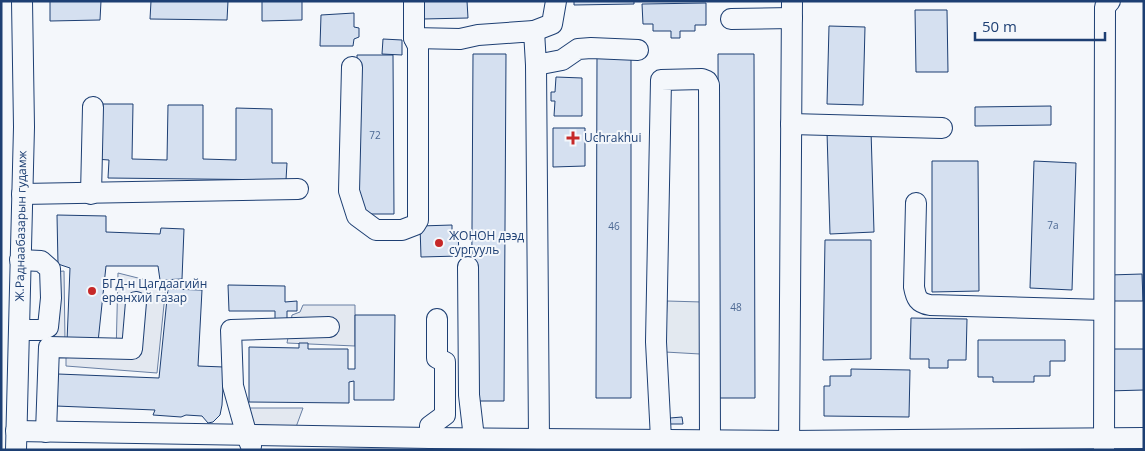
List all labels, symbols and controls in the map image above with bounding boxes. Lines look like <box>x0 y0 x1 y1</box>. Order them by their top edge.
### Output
scale bar <box>975 10 1105 42</box>
text: 50 m <box>982 16 1017 36</box>
house number: 72 <box>369 128 381 142</box>
place label: Uchrakhui <box>584 129 641 146</box>
marker: Uchrakhui <box>566 131 580 145</box>
street label: Ж.Раднаабазарын гудамж <box>11 150 30 302</box>
house number: 7а <box>1047 218 1059 232</box>
house number: 46 <box>608 219 620 233</box>
place label: ЖОНОН дээд сургууль <box>449 227 524 258</box>
marker: ЖОНОН дээд сургууль <box>433 237 445 249</box>
place label: БГД-н Цагдаагийн ерөнхий газар <box>102 275 207 306</box>
marker: БГД-н Цагдаагийн ерөнхий газар <box>86 285 98 297</box>
house number: 48 <box>730 300 742 314</box>

